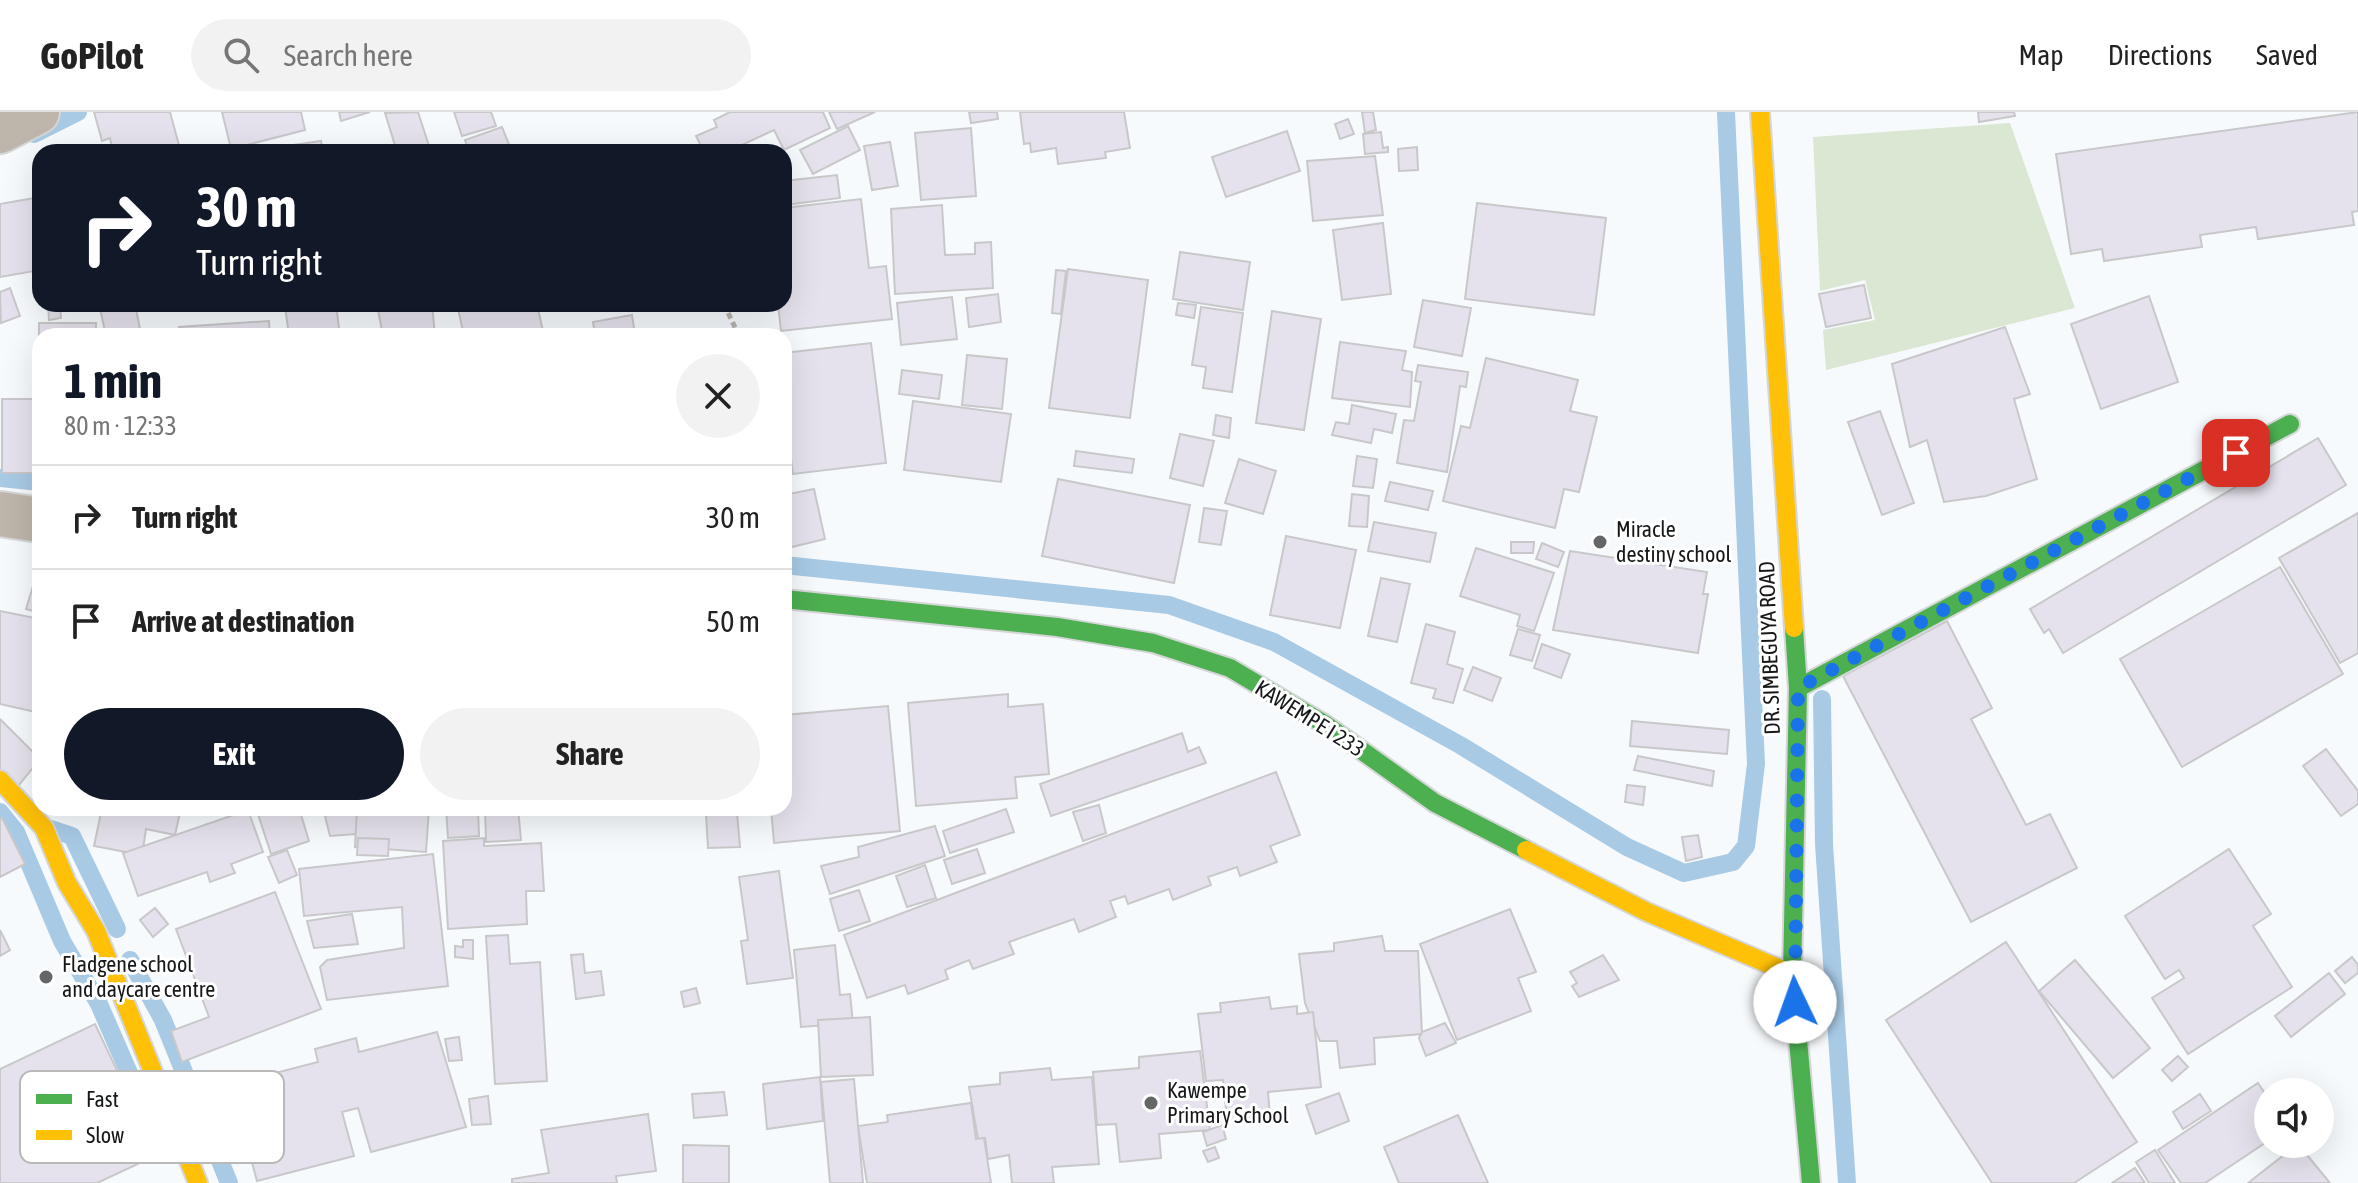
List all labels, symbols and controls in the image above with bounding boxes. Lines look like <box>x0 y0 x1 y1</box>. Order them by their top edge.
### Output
search box <box>191 19 751 91</box>
icon: search <box>219 33 263 77</box>
text: GoPilot <box>40 34 143 77</box>
text: Search here <box>283 38 413 72</box>
text: Map <box>2019 39 2064 71</box>
text: Directions <box>2108 39 2212 71</box>
text: Saved <box>2256 39 2318 71</box>
text: 30 m <box>196 175 297 239</box>
icon: right <box>64 176 168 280</box>
text: Turn right <box>196 241 323 283</box>
text: 1 min <box>64 353 162 408</box>
button: close <box>676 354 760 438</box>
text: 80 m · 12:33 <box>64 411 177 441</box>
pin <box>2202 419 2270 487</box>
icon: arrive <box>2214 431 2258 475</box>
icon: right <box>64 495 108 539</box>
text: Turn right <box>132 500 238 534</box>
text: 30 m <box>706 500 760 534</box>
place label: Miracle destiny school <box>1616 516 1732 567</box>
marker: Miracle destiny school <box>1591 533 1609 551</box>
street label: DR. SIMBEGUYA ROAD <box>1753 561 1785 735</box>
icon: arrive <box>64 599 108 643</box>
text: Arrive at destination <box>132 604 354 638</box>
text: 50 m <box>706 604 760 638</box>
street label: KAWEMPE I 233 <box>1251 674 1369 762</box>
button: Exit <box>64 708 404 800</box>
button: Share <box>420 708 760 800</box>
place label: Fladgene school and daycare centre <box>62 951 215 1002</box>
position arrow <box>1753 960 1837 1044</box>
marker: Fladgene school and daycare centre <box>37 968 55 986</box>
legend <box>20 1071 284 1163</box>
place label: Kawempe Primary School <box>1167 1077 1289 1128</box>
map controls <box>2254 1078 2334 1158</box>
button: sound <box>2254 1078 2334 1158</box>
text: Fast <box>86 1086 119 1112</box>
marker: Kawempe Primary School <box>1142 1094 1160 1112</box>
text: Slow <box>86 1122 124 1148</box>

